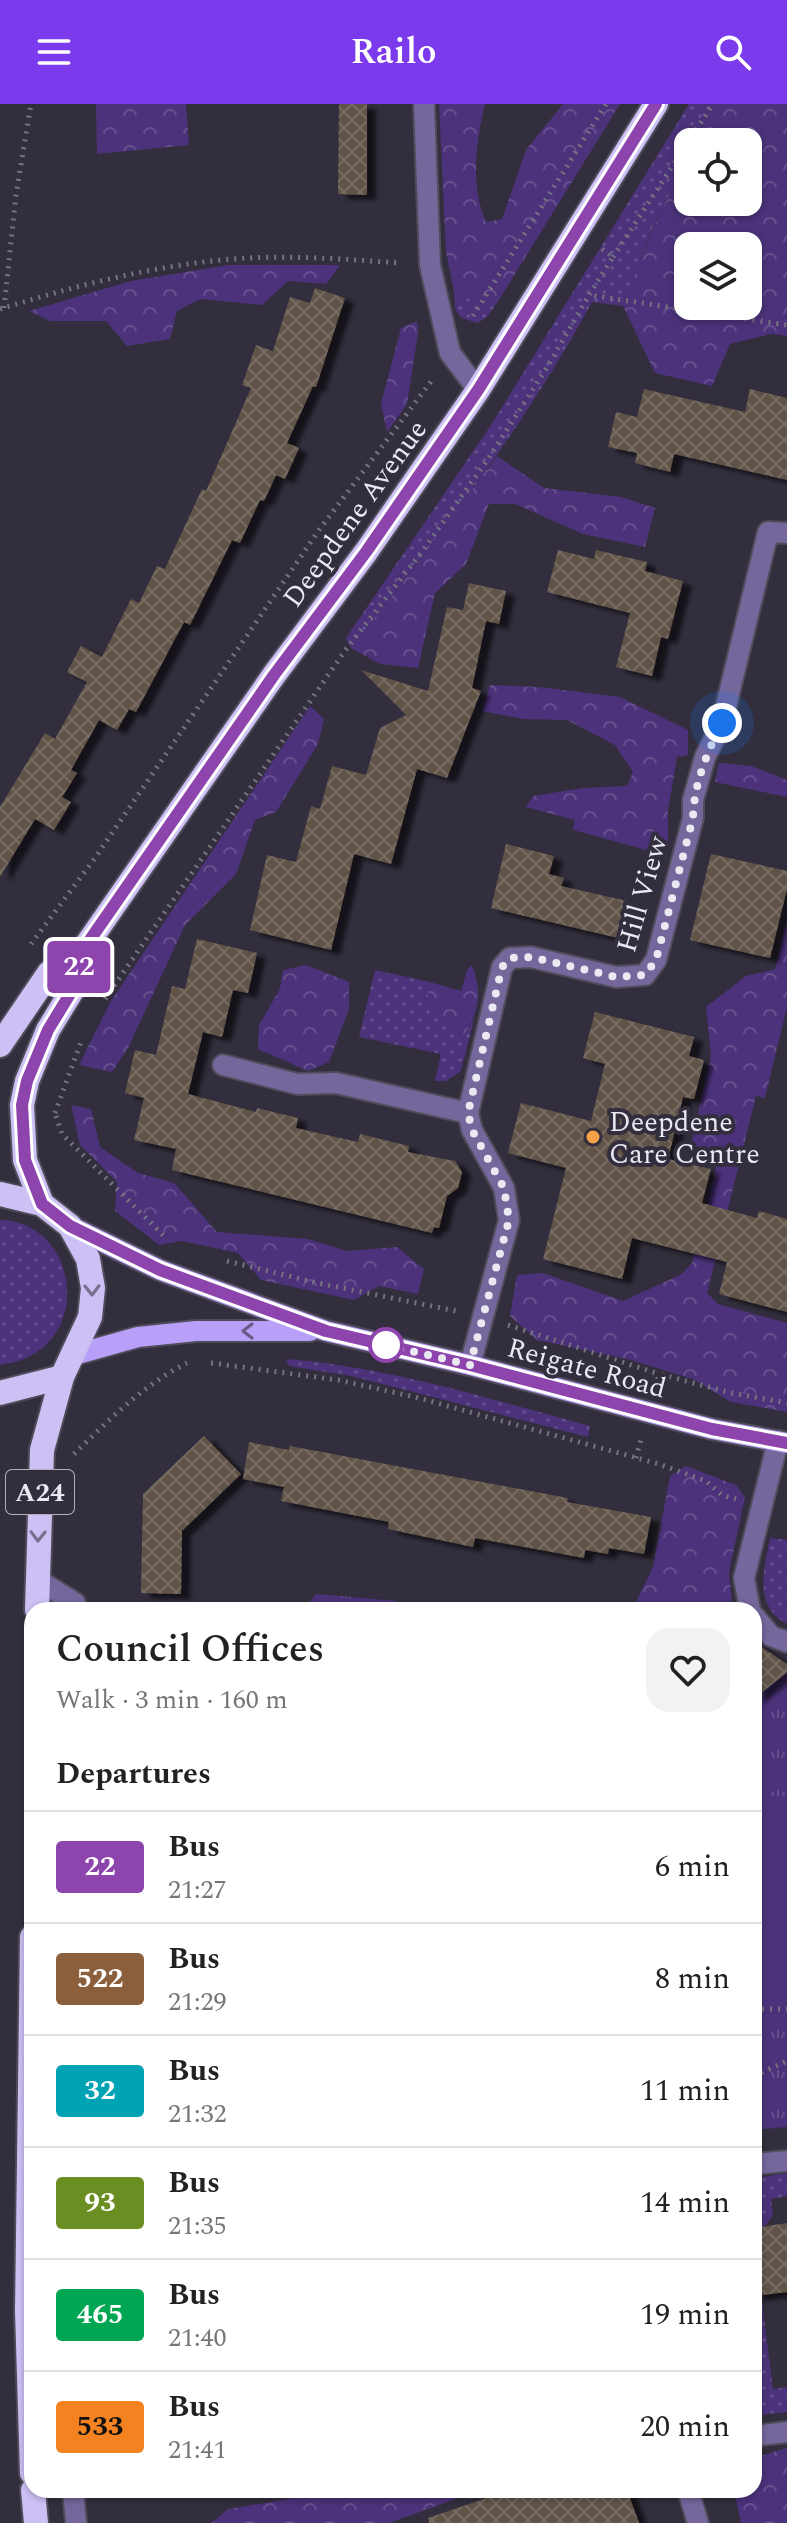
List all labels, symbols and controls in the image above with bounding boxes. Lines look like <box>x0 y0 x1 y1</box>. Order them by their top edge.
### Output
text: Railo <box>350 25 437 80</box>
icon: menu <box>32 30 76 74</box>
icon: search <box>711 30 755 74</box>
map controls <box>674 128 762 320</box>
button: locate <box>674 128 762 216</box>
button: layers <box>674 232 762 320</box>
street label: Deepdene Avenue <box>272 411 438 617</box>
your location <box>702 703 742 743</box>
street label: Hill View <box>605 830 680 958</box>
line badge: 22 <box>43 941 115 993</box>
text: 22 <box>63 945 95 988</box>
place label: Deepdene Care Centre <box>609 1101 760 1176</box>
marker: Deepdene Care Centre <box>584 1128 602 1146</box>
one-way arrow <box>83 1284 100 1297</box>
one-way arrow <box>241 1322 254 1340</box>
street label: Reigate Road <box>502 1327 671 1410</box>
unlabelled marker <box>369 1328 403 1362</box>
road number: A24 <box>6 1470 74 1514</box>
one-way arrow <box>30 1530 47 1543</box>
text: Council Offices <box>56 1621 324 1679</box>
button: heart <box>646 1628 730 1712</box>
text: Walk · 3 min · 160 m <box>56 1680 288 1720</box>
text: Departures <box>56 1751 211 1797</box>
text: Bus <box>168 1824 220 1870</box>
text: 6 min <box>655 1844 730 1890</box>
text: 22 <box>84 1845 116 1888</box>
text: 21:27 <box>168 1870 227 1910</box>
text: Bus <box>168 1936 220 1982</box>
text: 8 min <box>655 1956 730 2002</box>
text: 522 <box>76 1957 124 2000</box>
text: 21:29 <box>168 1982 227 2022</box>
text: Bus <box>168 2048 220 2094</box>
text: 11 min <box>640 2068 730 2114</box>
text: 32 <box>84 2069 116 2112</box>
text: 21:32 <box>168 2094 227 2134</box>
text: Bus <box>168 2160 220 2206</box>
text: 14 min <box>640 2180 730 2226</box>
text: 93 <box>84 2181 116 2224</box>
text: 21:35 <box>168 2206 227 2246</box>
text: Bus <box>168 2272 220 2318</box>
text: 19 min <box>640 2292 730 2338</box>
text: 465 <box>76 2293 124 2336</box>
text: 21:40 <box>168 2318 227 2358</box>
text: Bus <box>168 2384 220 2430</box>
text: 20 min <box>640 2404 730 2450</box>
text: 533 <box>76 2405 124 2448</box>
text: 21:41 <box>168 2430 227 2470</box>

